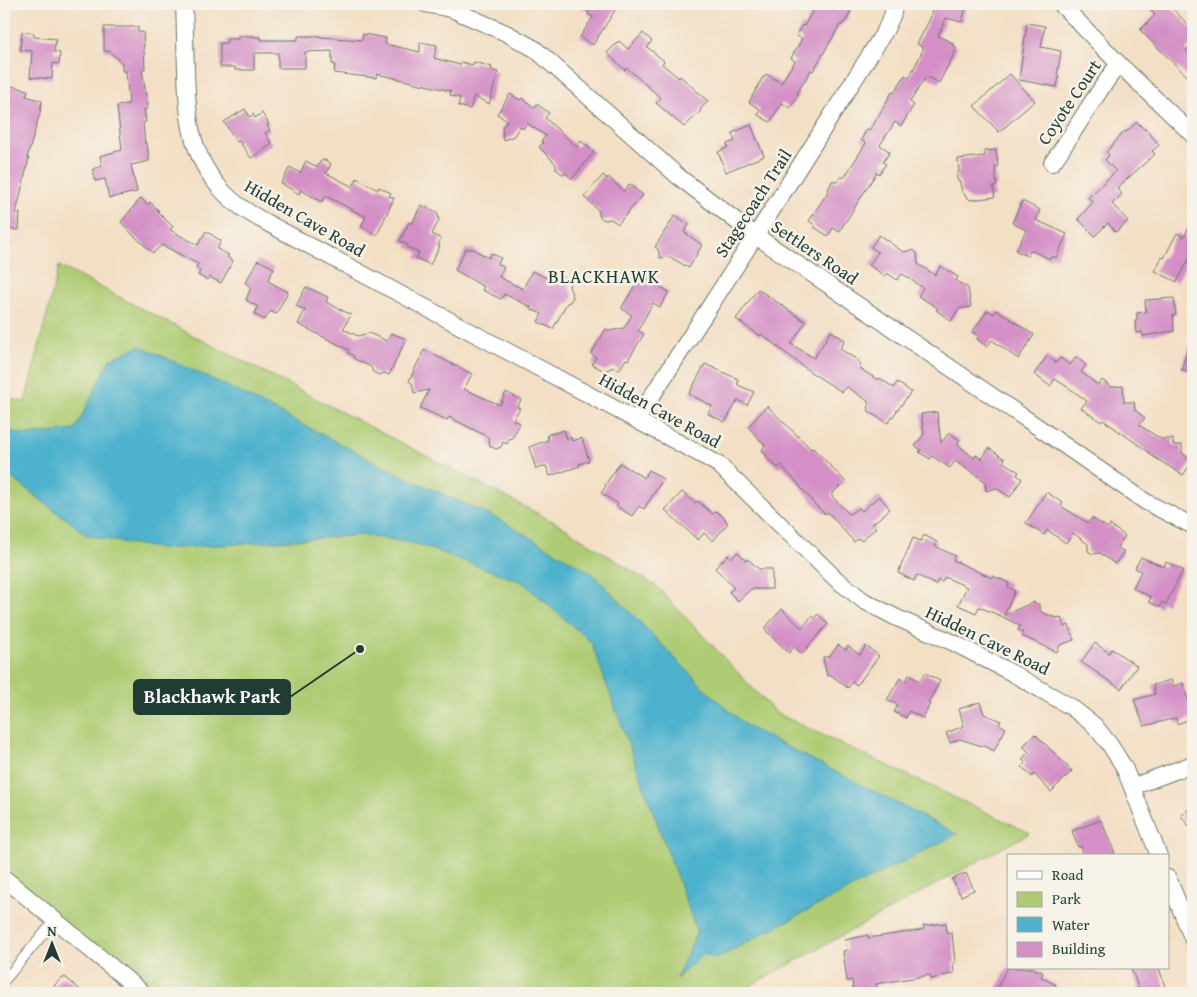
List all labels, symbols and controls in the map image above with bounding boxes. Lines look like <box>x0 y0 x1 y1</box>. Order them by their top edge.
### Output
street label: Coyote Court <box>1030 53 1108 150</box>
street label: Stagecoach Trail <box>708 143 798 263</box>
street label: Hidden Cave Road <box>240 172 371 264</box>
street label: Settlers Road <box>766 213 864 291</box>
district label: BLACKHAWK <box>548 262 660 290</box>
street label: Hidden Cave Road <box>594 365 726 455</box>
street label: Hidden Cave Road <box>921 598 1055 682</box>
callout: Blackhawk Park <box>134 680 290 714</box>
text: Blackhawk Park <box>144 682 280 710</box>
legend <box>1007 854 1170 970</box>
text: Road <box>1052 864 1083 885</box>
text: Park <box>1052 888 1081 909</box>
text: Water <box>1052 914 1090 935</box>
north arrow <box>28 920 78 970</box>
text: N <box>47 921 57 941</box>
text: Building <box>1052 938 1106 959</box>

